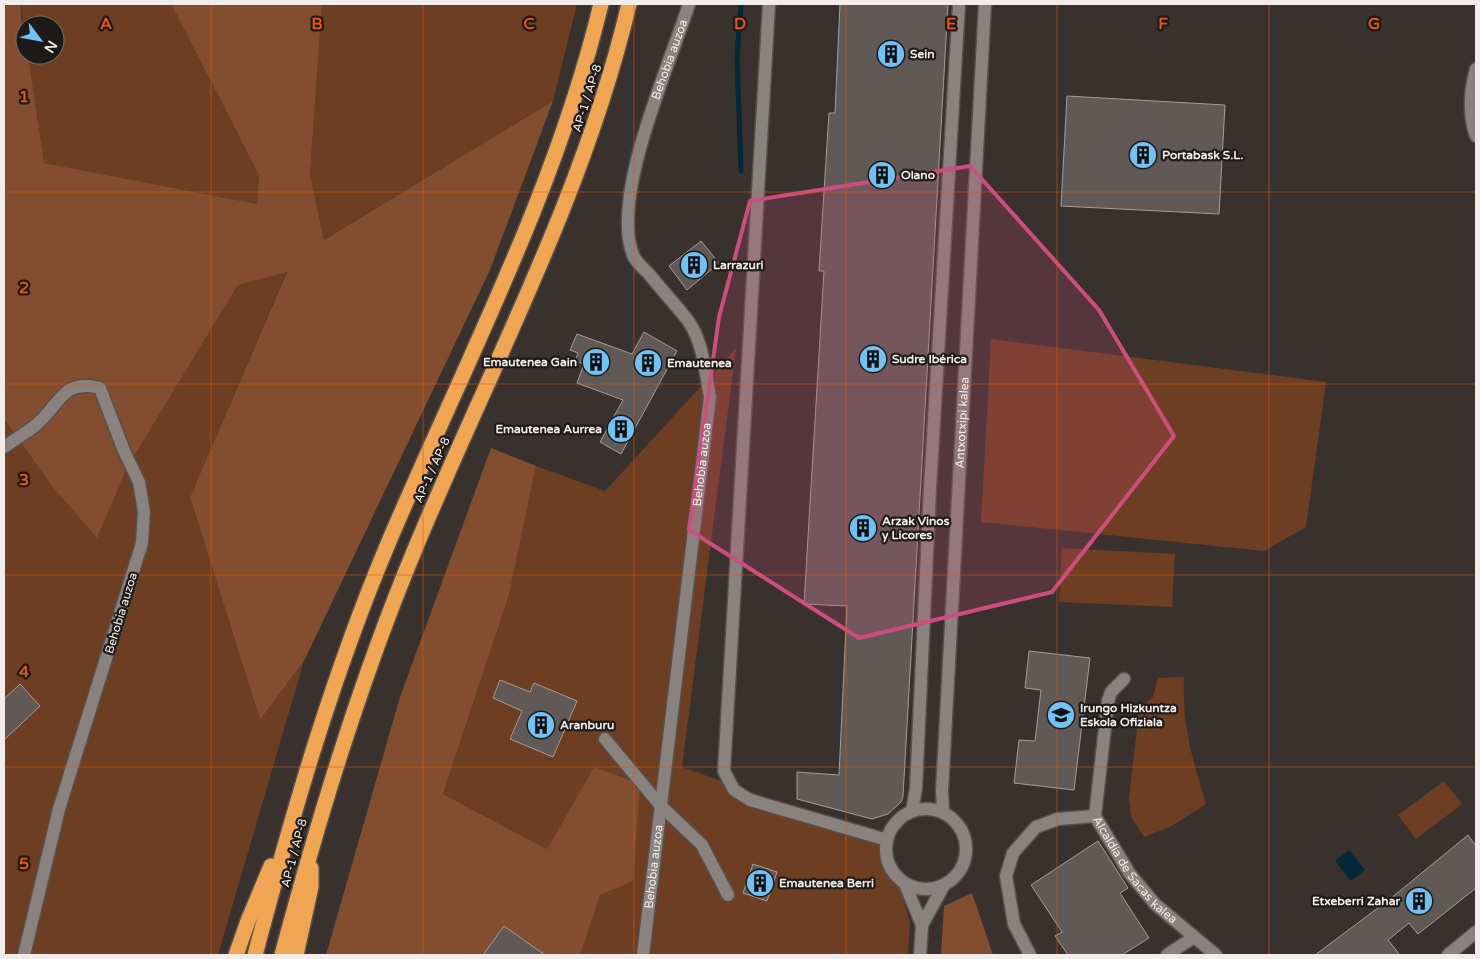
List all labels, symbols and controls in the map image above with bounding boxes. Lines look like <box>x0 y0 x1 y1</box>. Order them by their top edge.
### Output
text: A <box>100 14 112 34</box>
text: B <box>311 14 323 34</box>
text: C <box>523 14 535 34</box>
text: D <box>734 14 746 34</box>
text: E <box>946 14 956 34</box>
text: F <box>1158 14 1168 34</box>
text: G <box>1368 14 1380 34</box>
north arrow <box>15 15 65 65</box>
street label: Behobia auzoa <box>649 17 690 101</box>
text: N <box>40 37 61 56</box>
building icon: Sein <box>876 39 906 69</box>
place label: Sein <box>910 47 934 61</box>
street label: AP-1 / AP-8 <box>569 62 605 134</box>
text: 1 <box>19 87 29 107</box>
building icon: Portabask S.L. <box>1128 140 1158 170</box>
place label: Portabask S.L. <box>1162 148 1243 162</box>
building icon: Olano <box>867 160 897 190</box>
place label: Olano <box>901 168 935 182</box>
building icon: Larrazuri <box>679 250 709 280</box>
place label: Larrazuri <box>713 258 763 272</box>
text: 2 <box>19 278 29 298</box>
building icon: Sudre Ibérica <box>858 344 888 374</box>
building icon: Emautenea Gain <box>581 347 611 377</box>
building icon: Emautenea <box>633 348 663 378</box>
place label: Sudre Ibérica <box>892 352 967 366</box>
place label: Emautenea Gain <box>483 355 577 369</box>
place label: Emautenea <box>667 356 732 370</box>
street label: Antxotxipi kalea <box>953 376 972 469</box>
building icon: Emautenea Aurrea <box>606 414 636 444</box>
place label: Emautenea Aurrea <box>496 422 602 436</box>
street label: Behobia auzoa <box>690 422 714 507</box>
street label: AP-1 / AP-8 <box>411 435 453 505</box>
text: 3 <box>19 470 29 490</box>
building icon: Arzak Vinos y Licores <box>848 513 878 543</box>
place label: Arzak Vinos y Licores <box>882 514 950 543</box>
street label: Behobia auzoa <box>102 571 140 655</box>
text: 4 <box>19 662 29 682</box>
school or university icon: Irungo Hizkuntza Eskola Ofiziala <box>1046 700 1076 730</box>
place label: Irungo Hizkuntza Eskola Ofiziala <box>1080 701 1177 729</box>
building icon: Aranburu <box>526 710 556 740</box>
place label: Aranburu <box>560 718 614 732</box>
street label: Alcaldía de Sacas kalea <box>1090 814 1180 926</box>
street label: AP-1 / AP-8 <box>278 817 310 889</box>
street label: Behobia auzoa <box>642 824 666 909</box>
text: 5 <box>19 854 29 874</box>
building icon: Emautenea Berri <box>745 868 775 898</box>
place label: Emautenea Berri <box>779 876 874 890</box>
building icon: Etxeberri Zahar <box>1404 886 1434 916</box>
place label: Etxeberri Zahar <box>1312 894 1400 908</box>

